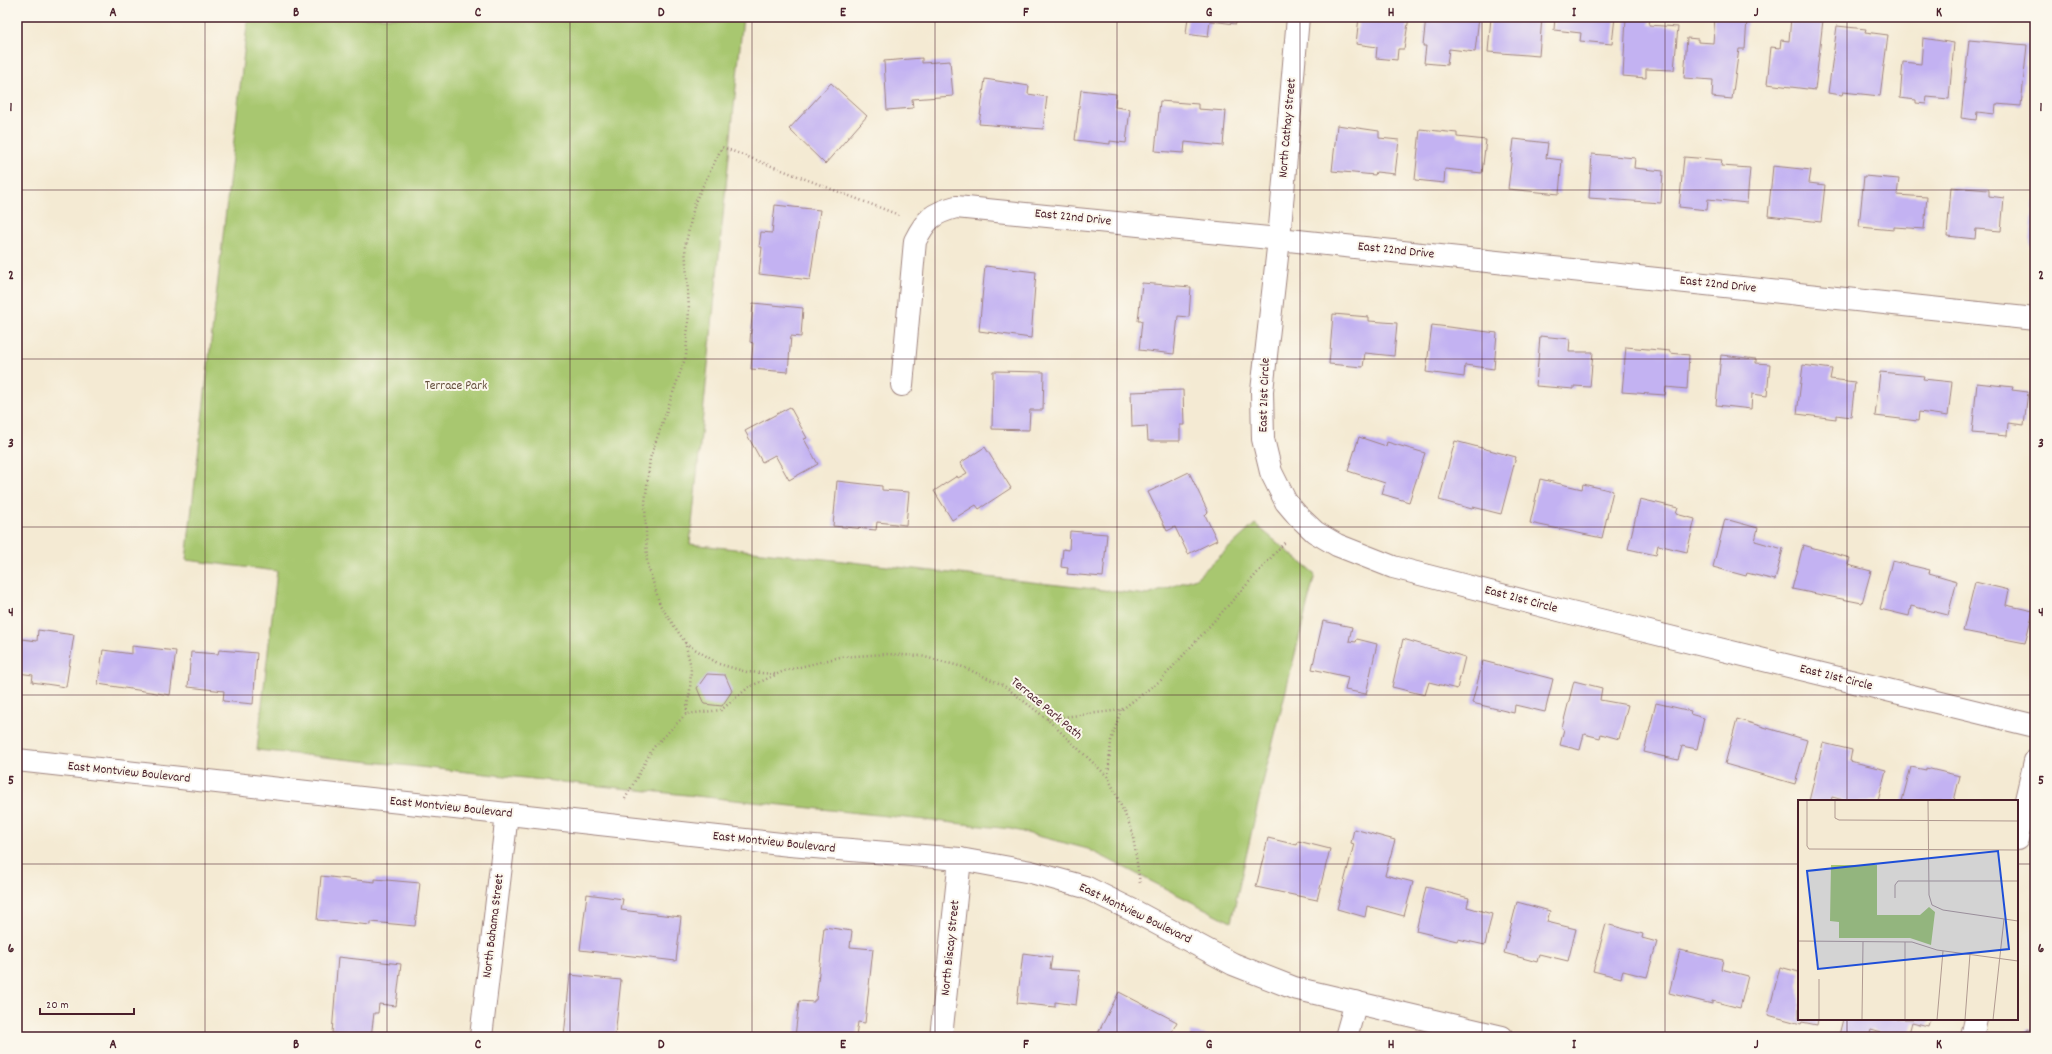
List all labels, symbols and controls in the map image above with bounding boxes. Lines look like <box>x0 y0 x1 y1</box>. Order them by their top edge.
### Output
text: A <box>109 4 117 23</box>
text: B <box>293 4 299 23</box>
text: C <box>475 4 482 23</box>
text: D <box>658 4 665 23</box>
text: E <box>840 4 847 23</box>
text: F <box>1023 4 1029 23</box>
text: G <box>1206 4 1213 23</box>
text: H <box>1388 4 1395 23</box>
text: I <box>1572 4 1577 23</box>
text: J <box>1754 4 1759 23</box>
text: K <box>1936 4 1942 23</box>
street label: North Cathay Street <box>1274 77 1302 179</box>
text: 1 <box>10 99 13 118</box>
text: 1 <box>2040 99 2043 118</box>
street label: East 22nd Drive <box>1034 205 1112 231</box>
street label: East 22nd Drive <box>1357 238 1435 264</box>
text: 2 <box>8 267 14 286</box>
text: 2 <box>2038 267 2044 286</box>
street label: East 22nd Drive <box>1679 272 1757 298</box>
street label: East 21st Circle <box>1254 357 1276 433</box>
park label: Terrace Park <box>425 377 487 396</box>
text: 3 <box>8 435 14 454</box>
text: 3 <box>2038 435 2044 454</box>
street label: East 21st Circle <box>1482 581 1560 619</box>
text: 4 <box>8 604 14 623</box>
text: 4 <box>2038 604 2044 623</box>
street label: East 21st Circle <box>1797 660 1875 696</box>
street label: Terrace Park Path <box>1006 673 1086 745</box>
street label: East Montview Boulevard <box>67 757 191 789</box>
text: 5 <box>8 772 14 791</box>
text: 5 <box>2038 772 2044 791</box>
street label: East Montview Boulevard <box>389 792 513 824</box>
inset map <box>1798 800 2018 1020</box>
street label: East Montview Boulevard <box>712 827 836 859</box>
street label: North Bahama Street <box>478 873 510 979</box>
street label: East Montview Boulevard <box>1076 878 1194 950</box>
street label: North Biscay Street <box>937 899 965 997</box>
text: 6 <box>8 940 15 959</box>
text: 6 <box>2038 940 2045 959</box>
scale bar <box>40 990 134 1016</box>
text: 20 m <box>46 997 69 1014</box>
text: A <box>109 1036 117 1054</box>
text: B <box>293 1036 299 1054</box>
text: C <box>475 1036 482 1054</box>
text: D <box>658 1036 665 1054</box>
text: E <box>840 1036 847 1054</box>
text: F <box>1023 1036 1029 1054</box>
text: G <box>1206 1036 1213 1054</box>
text: H <box>1388 1036 1395 1054</box>
text: I <box>1572 1036 1577 1054</box>
text: J <box>1754 1036 1759 1054</box>
text: K <box>1936 1036 1942 1054</box>

